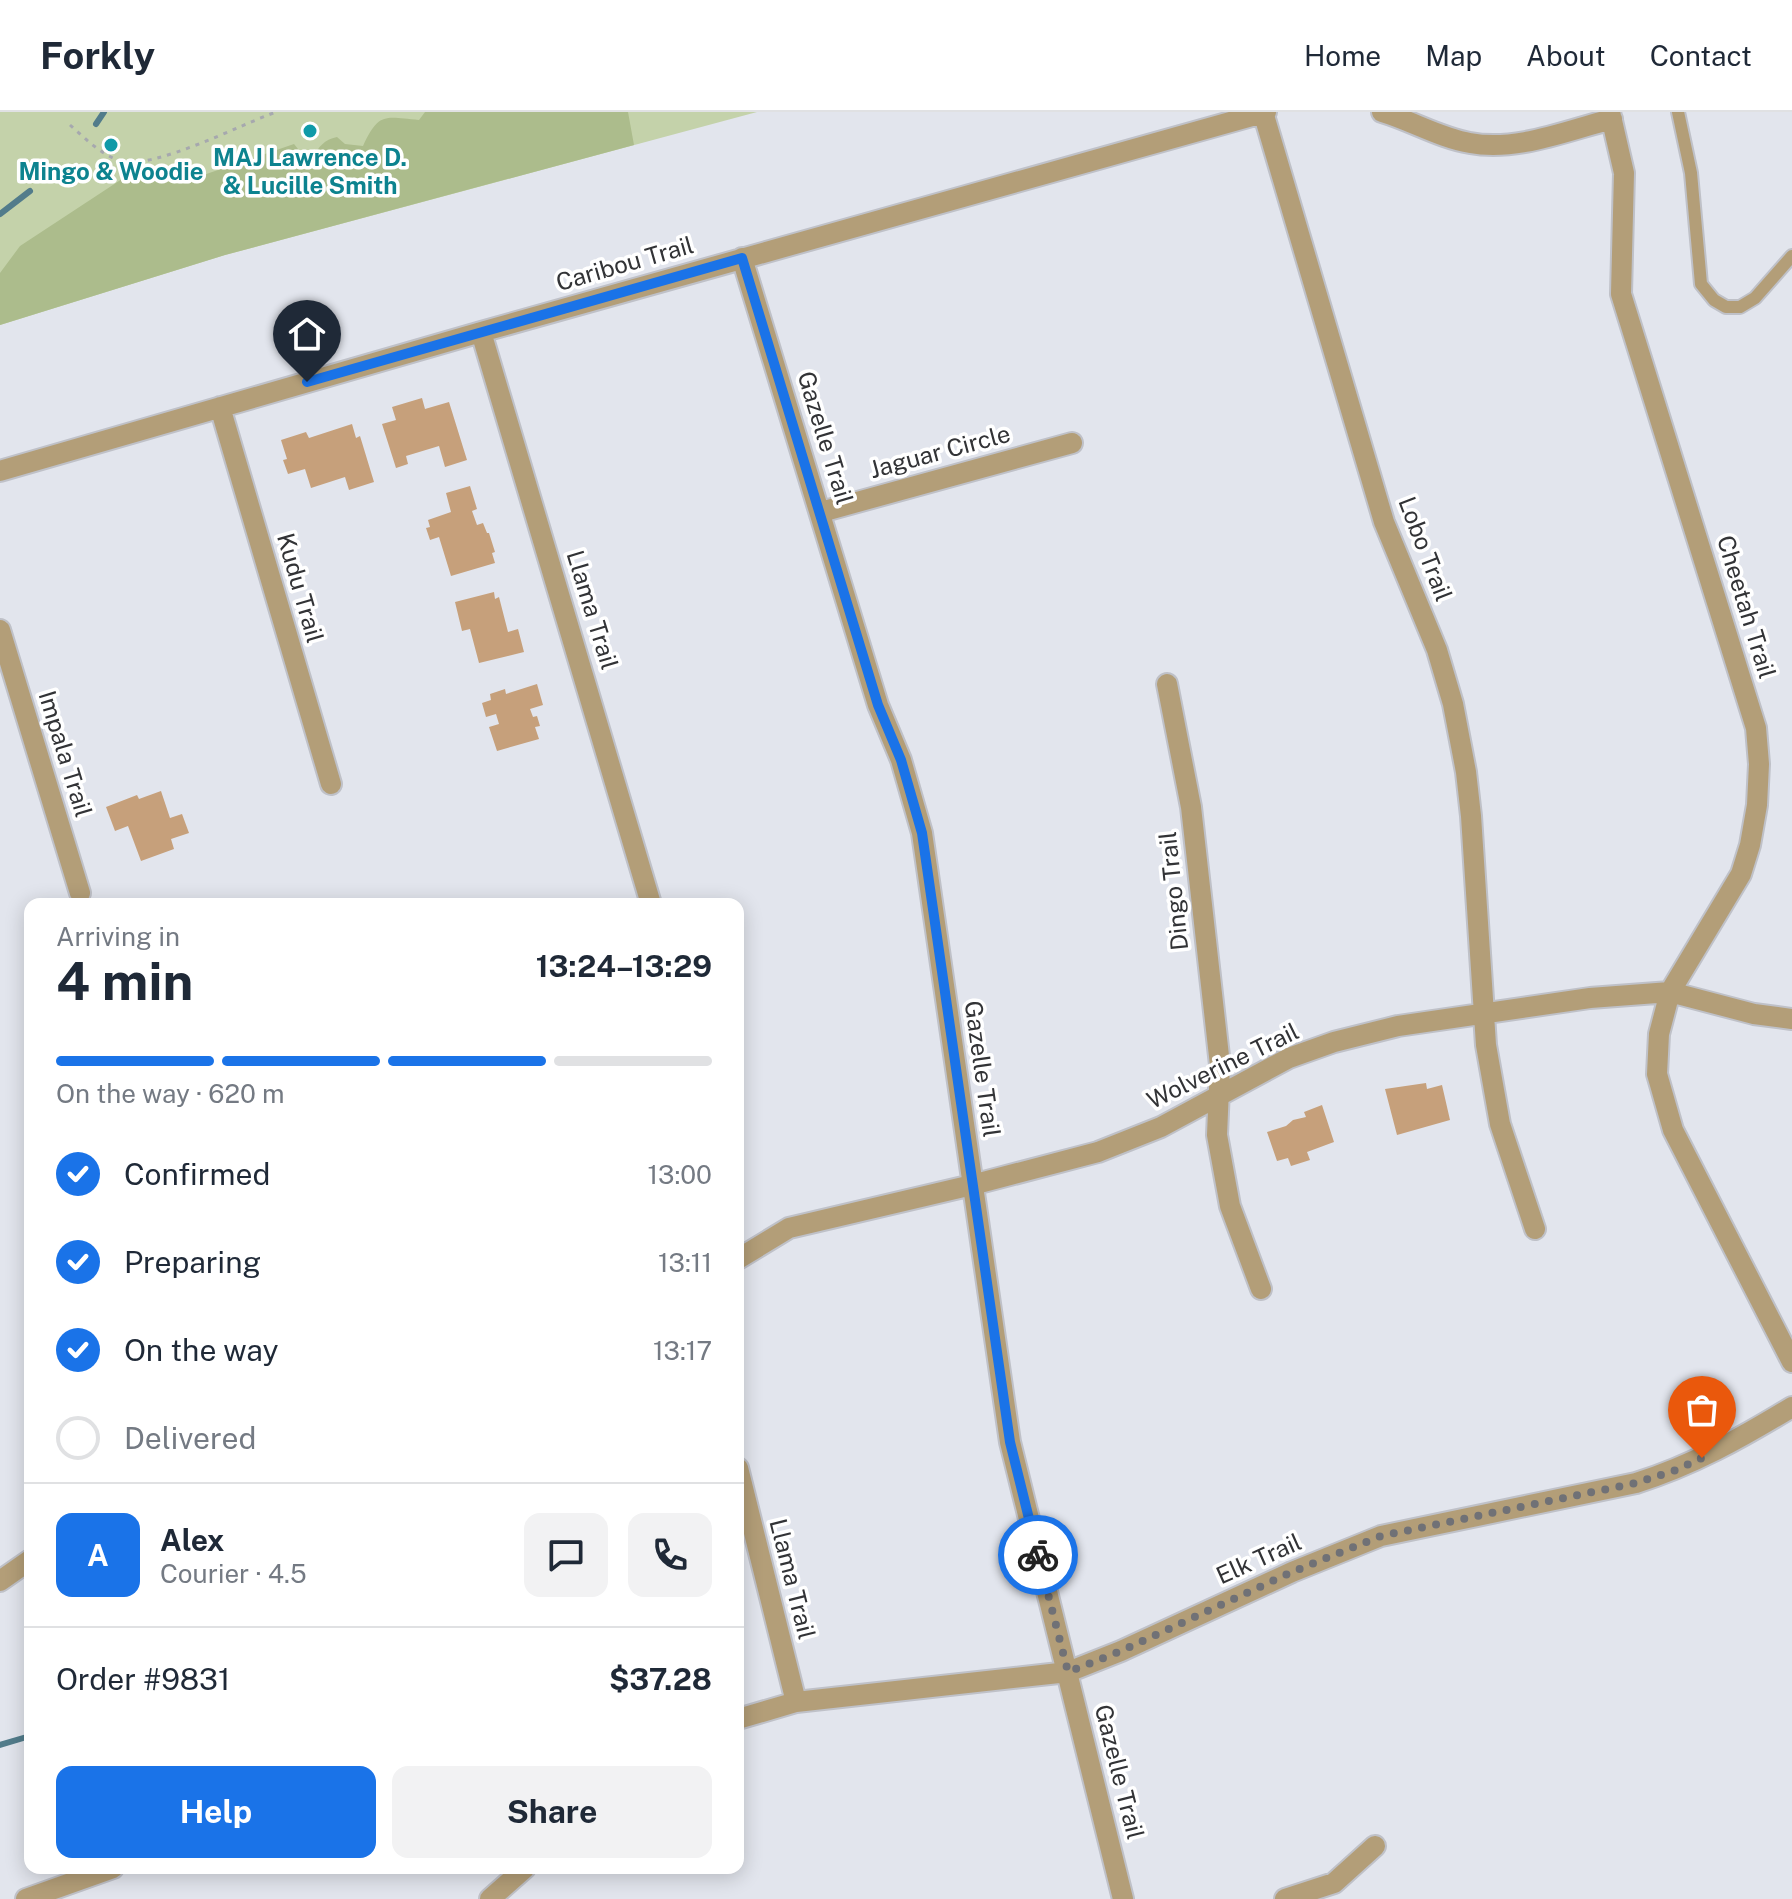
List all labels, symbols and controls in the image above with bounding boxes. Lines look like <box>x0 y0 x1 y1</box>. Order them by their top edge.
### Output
text: Forkly <box>40 33 155 78</box>
text: Home <box>1304 39 1381 72</box>
text: Map <box>1425 39 1482 72</box>
text: About <box>1526 39 1606 72</box>
text: Contact <box>1650 39 1752 72</box>
marker: MAJ Lawrence D. & Lucille Smith <box>301 122 319 140</box>
marker: Mingo & Woodie <box>102 136 120 154</box>
place label: MAJ Lawrence D. & Lucille Smith <box>213 143 407 199</box>
place label: Mingo & Woodie <box>19 157 203 185</box>
street label: Caribou Trail <box>553 230 697 296</box>
pin <box>273 300 341 382</box>
icon: home <box>285 312 329 356</box>
street label: Gazelle Trail <box>792 368 859 508</box>
street label: Jaguar Circle <box>866 419 1013 483</box>
street label: Lobo Trail <box>1393 492 1459 605</box>
street label: Kudu Trail <box>272 530 330 646</box>
street label: Cheetah Trail <box>1712 532 1782 682</box>
street label: Llama Trail <box>562 547 624 673</box>
street label: Impala Trail <box>34 687 98 820</box>
street label: Dingo Trail <box>1153 830 1193 952</box>
text: Arriving in <box>56 921 180 952</box>
text: 13:24–13:29 <box>536 948 712 984</box>
text: 4 min <box>56 951 193 1012</box>
street label: Gazelle Trail <box>960 999 1006 1139</box>
street label: Wolverine Trail <box>1142 1016 1303 1114</box>
text: On the way · 620 m <box>56 1078 285 1109</box>
icon: check <box>56 1152 100 1196</box>
text: Confirmed <box>124 1156 270 1192</box>
text: 13:00 <box>648 1159 712 1190</box>
icon: check <box>56 1240 100 1284</box>
text: Preparing <box>124 1244 261 1280</box>
text: 13:11 <box>658 1247 712 1278</box>
icon: check <box>56 1328 100 1372</box>
text: On the way <box>124 1332 278 1368</box>
text: 13:17 <box>653 1335 712 1366</box>
pin <box>1668 1376 1736 1458</box>
icon: bag <box>1680 1388 1724 1432</box>
text: Delivered <box>124 1420 256 1456</box>
button: chat <box>524 1513 608 1597</box>
button: phone <box>628 1513 712 1597</box>
courier <box>998 1515 1078 1595</box>
street label: Llama Trail <box>764 1516 821 1642</box>
text: Alex <box>160 1522 224 1558</box>
street label: Elk Trail <box>1212 1527 1305 1589</box>
icon: bike <box>1016 1533 1060 1577</box>
text: A <box>87 1537 109 1573</box>
text: Courier · 4.5 <box>160 1558 307 1589</box>
text: Order #9831 <box>56 1661 230 1697</box>
text: $37.28 <box>609 1661 712 1697</box>
street label: Gazelle Trail <box>1090 1702 1150 1842</box>
button: Help <box>56 1766 376 1858</box>
button: Share <box>392 1766 712 1858</box>

